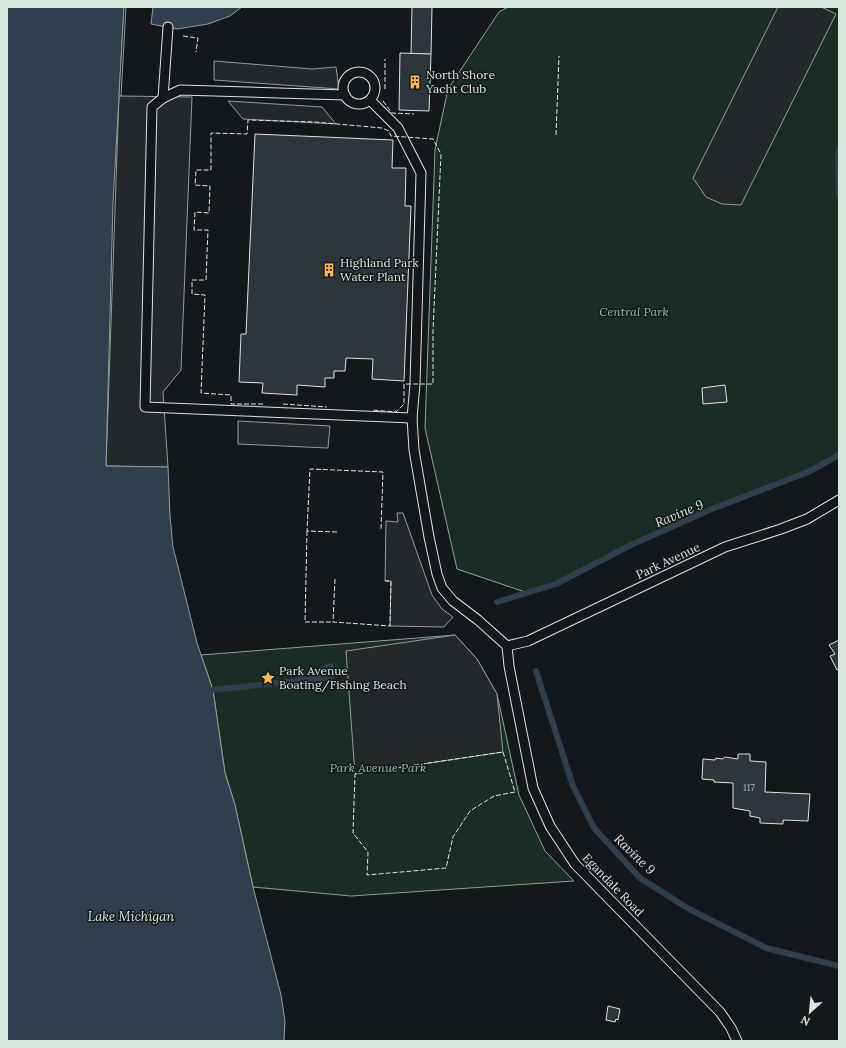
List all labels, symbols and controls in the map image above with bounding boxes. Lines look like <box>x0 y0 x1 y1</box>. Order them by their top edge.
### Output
place label: North Shore Yacht Club <box>425 67 495 96</box>
building icon: North Shore Yacht Club <box>407 74 423 90</box>
place label: Highland Park Water Plant <box>340 255 419 284</box>
building icon: Highland Park Water Plant <box>321 262 337 278</box>
park label: Central Park <box>599 304 669 319</box>
water label: Ravine 9 <box>652 496 706 531</box>
street label: Park Avenue <box>633 539 703 582</box>
place label: Park Avenue Boating/Fishing Beach <box>279 663 407 693</box>
place icon: Park Avenue Boating/Fishing Beach <box>260 670 276 686</box>
park label: Park Avenue Park <box>330 760 426 775</box>
house number: 117 <box>743 781 755 794</box>
water label: Ravine 9 <box>610 830 659 878</box>
street label: Egandale Road <box>580 850 647 919</box>
water label: Lake Michigan <box>88 908 174 925</box>
north arrow <box>790 992 830 1032</box>
text: N <box>798 1013 812 1029</box>

